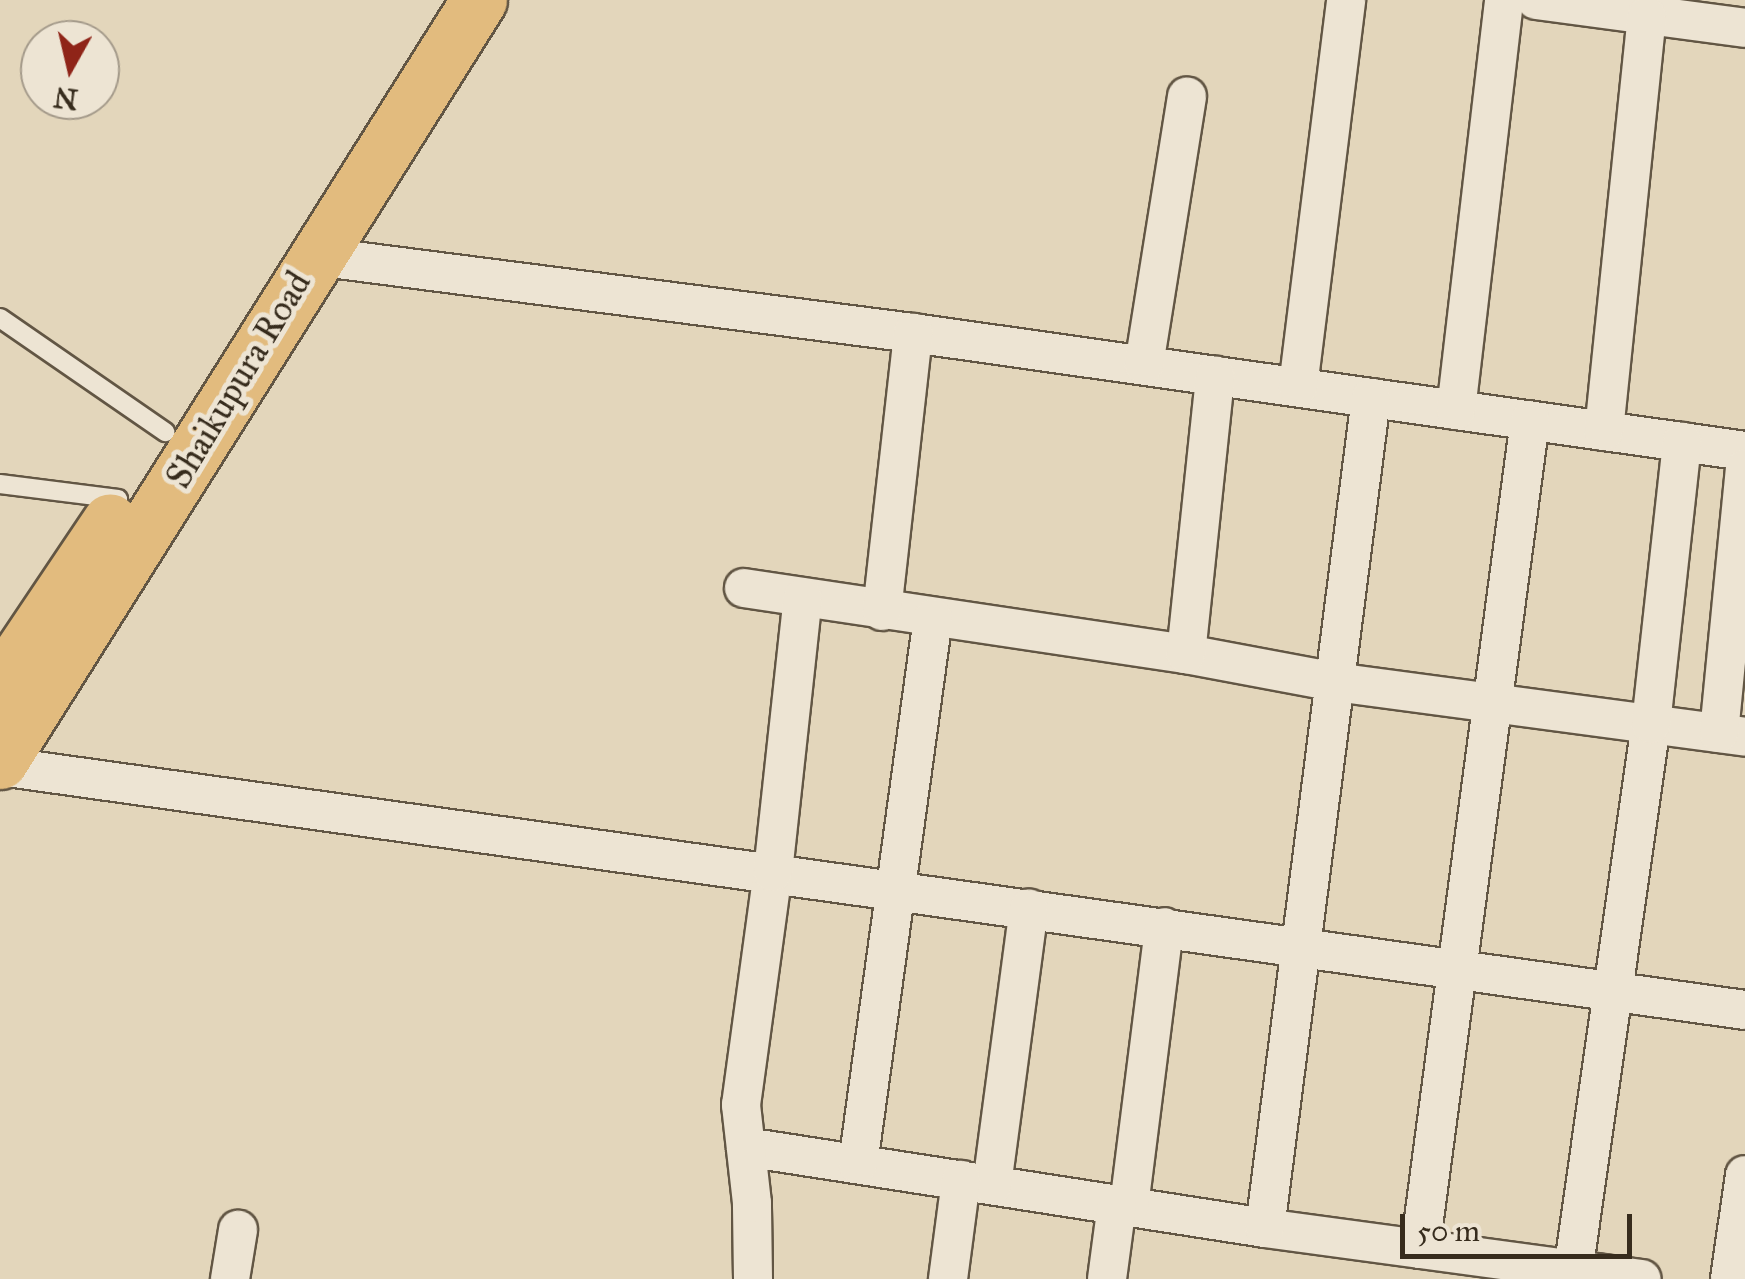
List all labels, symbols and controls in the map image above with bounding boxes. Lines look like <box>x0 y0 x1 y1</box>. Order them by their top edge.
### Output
north arrow <box>20 20 120 120</box>
text: N <box>52 79 80 117</box>
street label: Shaikupura Road <box>158 264 320 496</box>
scale bar <box>1405 1194 1638 1256</box>
text: 50 m <box>1417 1213 1480 1249</box>

